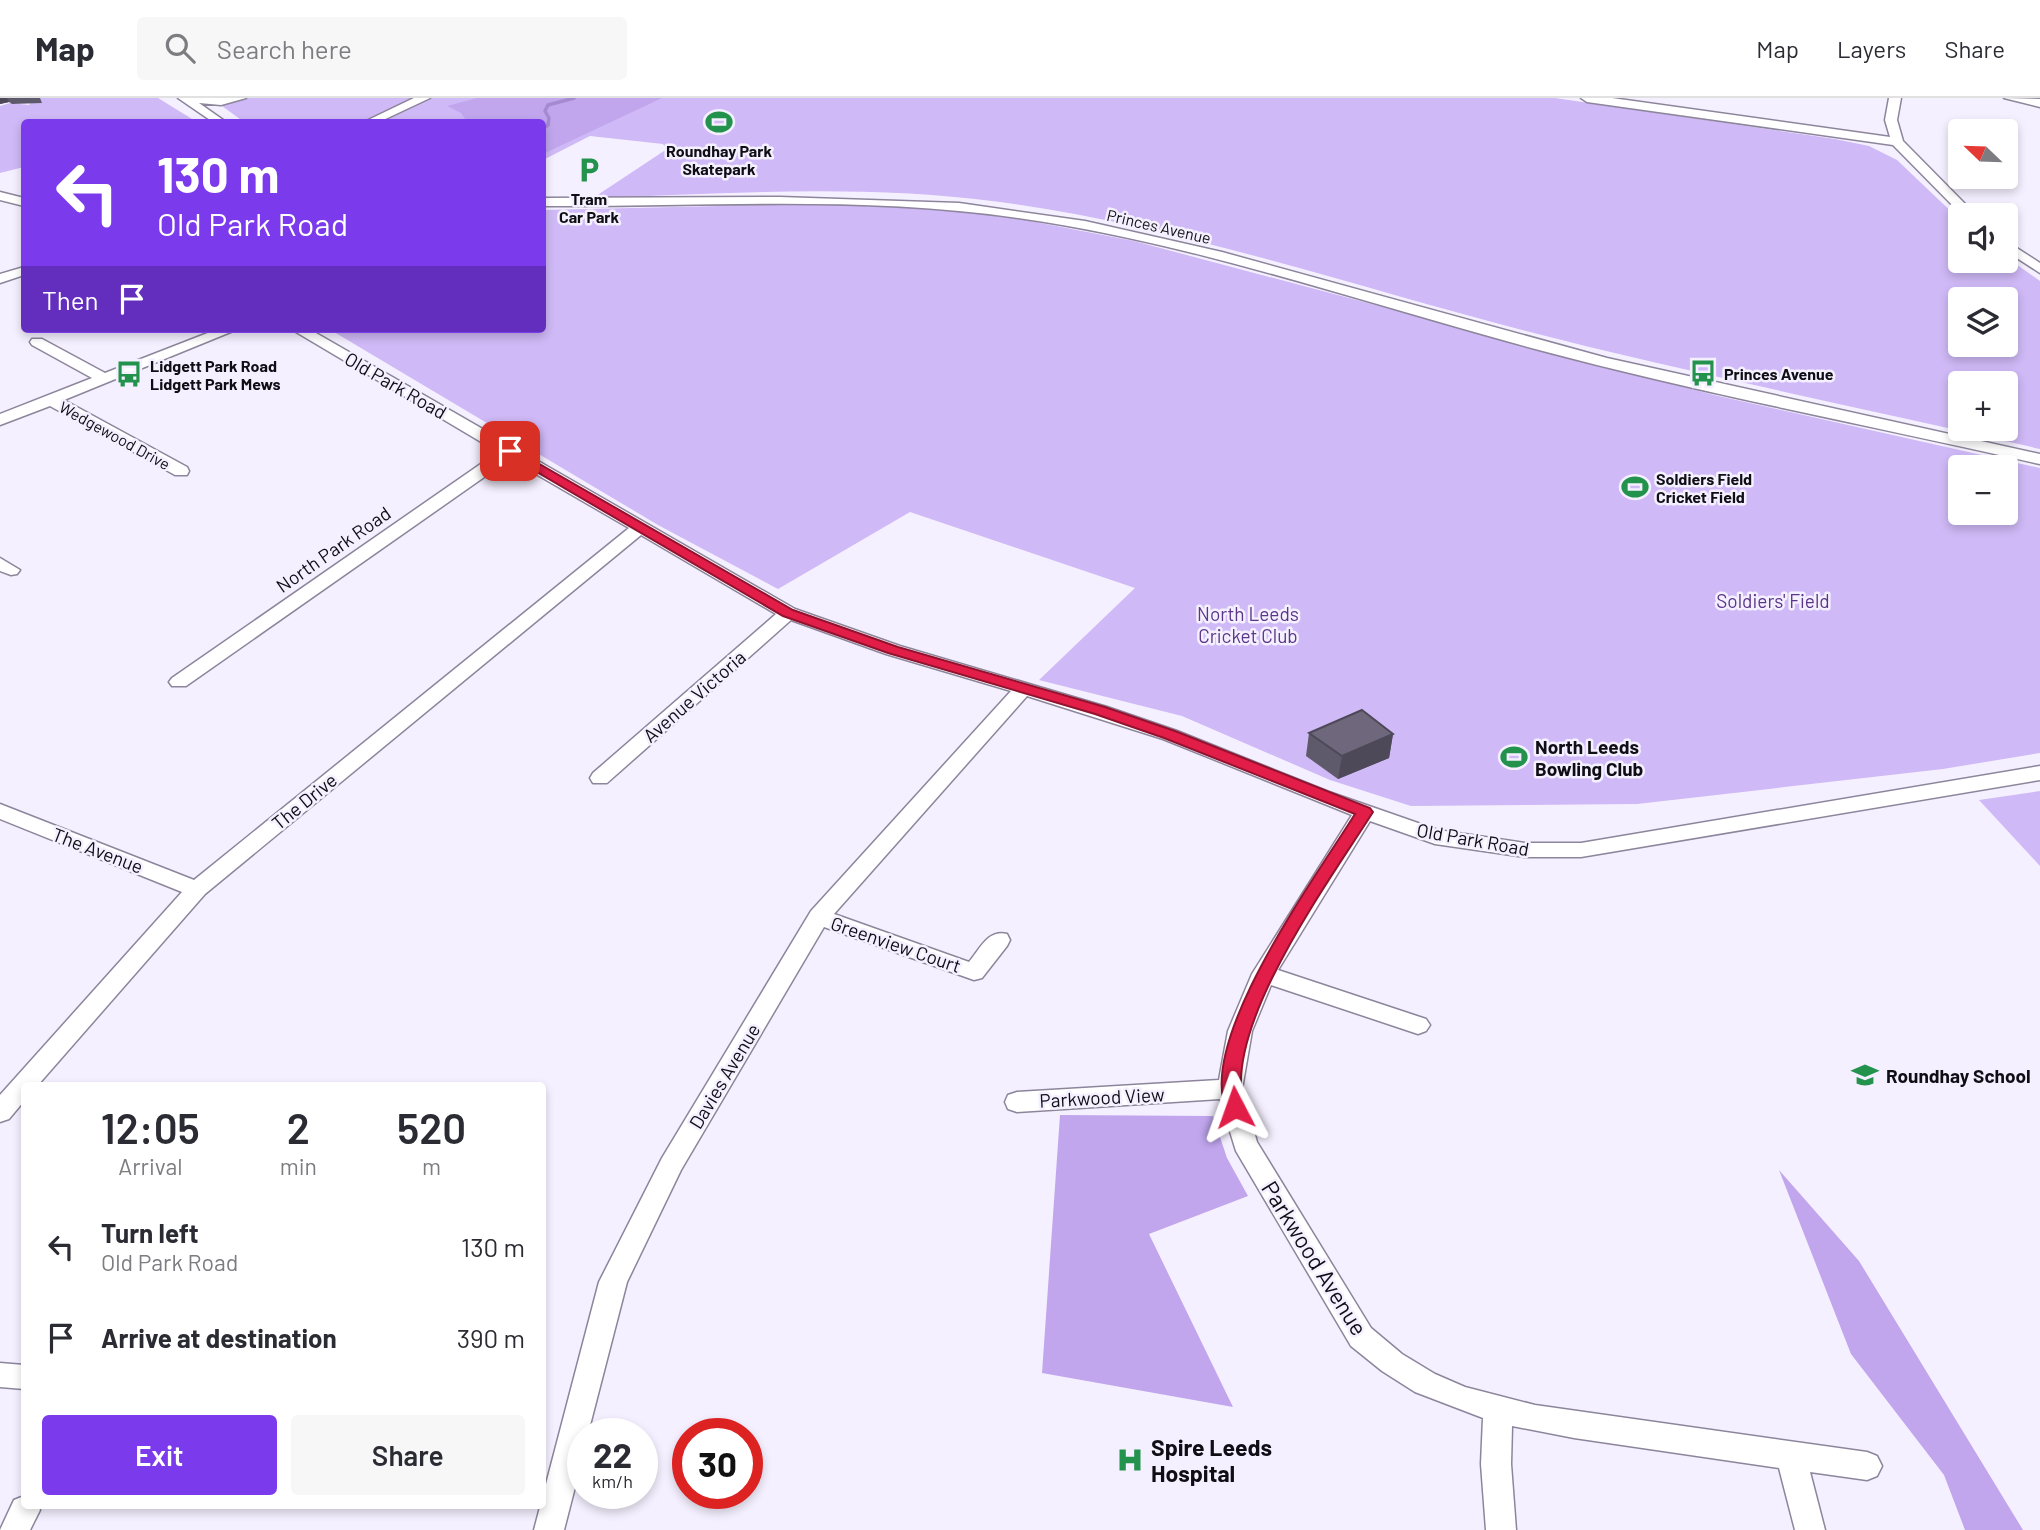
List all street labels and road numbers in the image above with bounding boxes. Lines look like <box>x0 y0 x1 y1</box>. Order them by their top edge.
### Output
street label: Princes Avenue <box>1105 205 1213 247</box>
street label: Old Park Road <box>341 347 451 423</box>
street label: Wedgewood Drive <box>56 397 174 473</box>
street label: North Park Road <box>271 501 395 597</box>
street label: Avenue Victoria <box>638 645 750 747</box>
street label: The Drive <box>267 768 341 834</box>
street label: Old Park Road <box>1415 818 1531 860</box>
street label: The Avenue <box>49 822 147 878</box>
street label: Greenview Court <box>828 911 964 977</box>
street label: Davies Avenue <box>684 1019 764 1133</box>
street label: Parkwood View <box>1039 1082 1165 1112</box>
street label: Parkwood Avenue <box>1256 1176 1374 1340</box>

